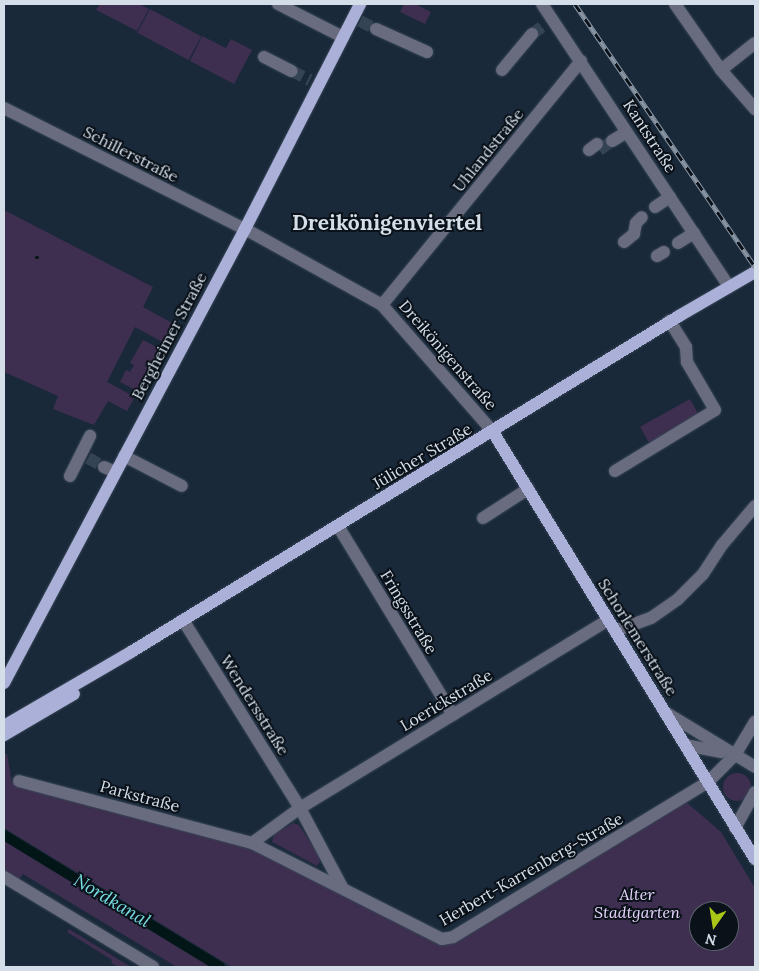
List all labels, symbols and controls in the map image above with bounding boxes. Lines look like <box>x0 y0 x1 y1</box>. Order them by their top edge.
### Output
street label: Kantstraße <box>619 96 681 176</box>
street label: Uhlandstraße <box>449 104 527 196</box>
street label: Schillerstraße <box>80 122 182 186</box>
district label: Dreikönigenviertel <box>292 210 482 236</box>
street label: Bergheimer Straße <box>127 269 211 403</box>
street label: Dreikönigenstraße <box>395 296 501 414</box>
street label: Jülicher Straße <box>369 419 475 493</box>
street label: Fringsstraße <box>377 567 441 657</box>
street label: Schorlemerstraße <box>594 575 682 699</box>
street label: Wendersstraße <box>217 651 293 759</box>
street label: Loerickstraße <box>396 665 496 735</box>
street label: Parkstraße <box>98 776 182 816</box>
street label: Herbert-Karrenberg-Straße <box>436 808 626 930</box>
water label: Nordkanal <box>70 870 154 932</box>
park label: Alter Stadtgarten <box>594 884 680 922</box>
north arrow <box>689 901 739 951</box>
text: N <box>704 930 718 950</box>

